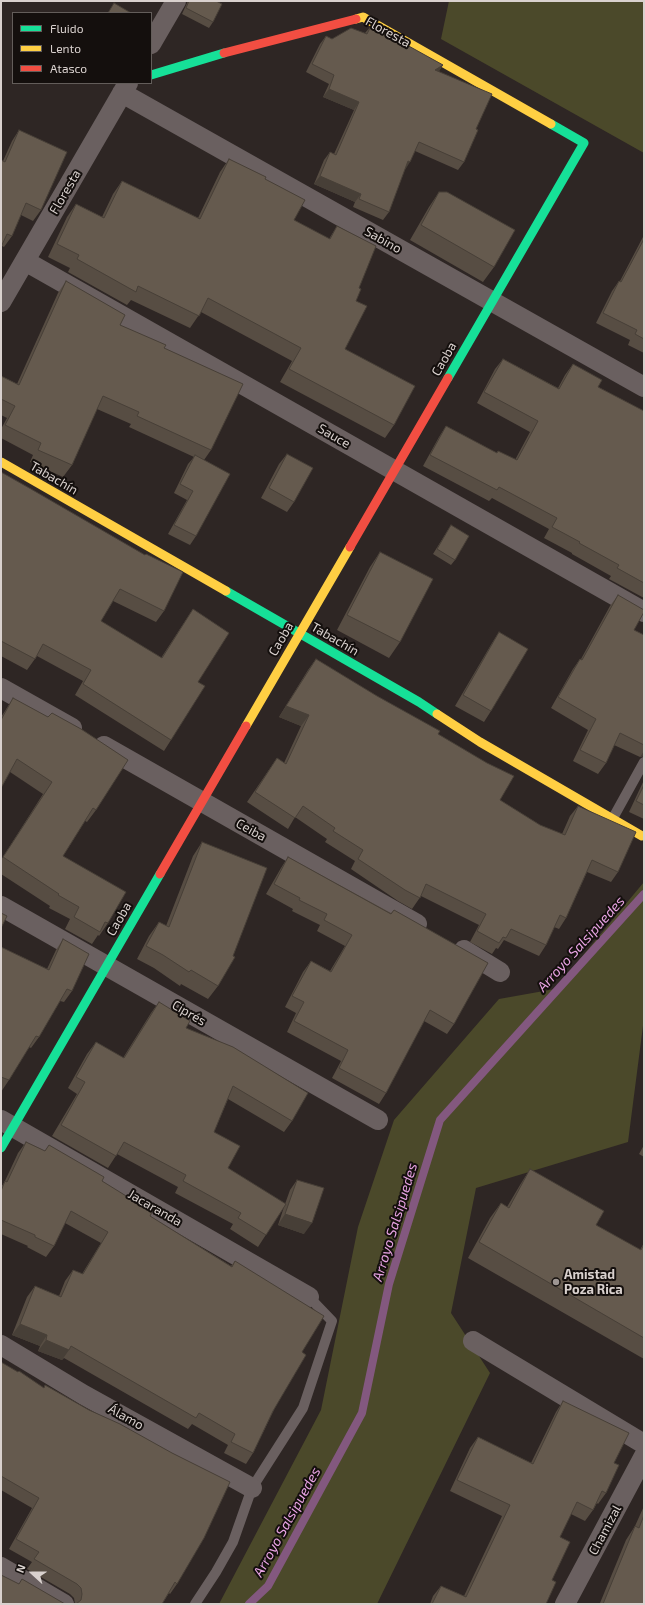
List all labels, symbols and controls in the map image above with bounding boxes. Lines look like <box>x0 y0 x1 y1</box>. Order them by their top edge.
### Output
legend <box>12 12 152 84</box>
street label: Floresta <box>363 13 413 51</box>
text: Fluido <box>50 21 84 35</box>
text: Lento <box>50 41 81 55</box>
text: Atasco <box>50 61 87 75</box>
street label: Floresta <box>46 167 84 217</box>
street label: Sabino <box>362 223 404 257</box>
street label: Caoba <box>428 339 460 379</box>
street label: Sauce <box>315 420 353 452</box>
street label: Tabachín <box>27 458 81 498</box>
street label: Caoba <box>265 619 297 659</box>
street label: Tabachín <box>308 619 362 659</box>
street label: Ceiba <box>233 815 269 845</box>
water label: Arroyo Salsipuedes <box>534 893 628 995</box>
street label: Caoba <box>103 899 135 939</box>
street label: Ciprés <box>169 997 209 1029</box>
water label: Arroyo Salsipuedes <box>369 1161 421 1283</box>
street label: Jacaranda <box>125 1186 185 1230</box>
place label: Amistad Poza Rica <box>564 1267 623 1298</box>
marker: Amistad Poza Rica <box>551 1277 561 1287</box>
street label: Álamo <box>106 1401 146 1433</box>
water label: Arroyo Salsipuedes <box>250 1464 324 1580</box>
street label: Chamizal <box>585 1502 625 1558</box>
north arrow <box>12 1553 52 1593</box>
text: N <box>13 1562 28 1575</box>

